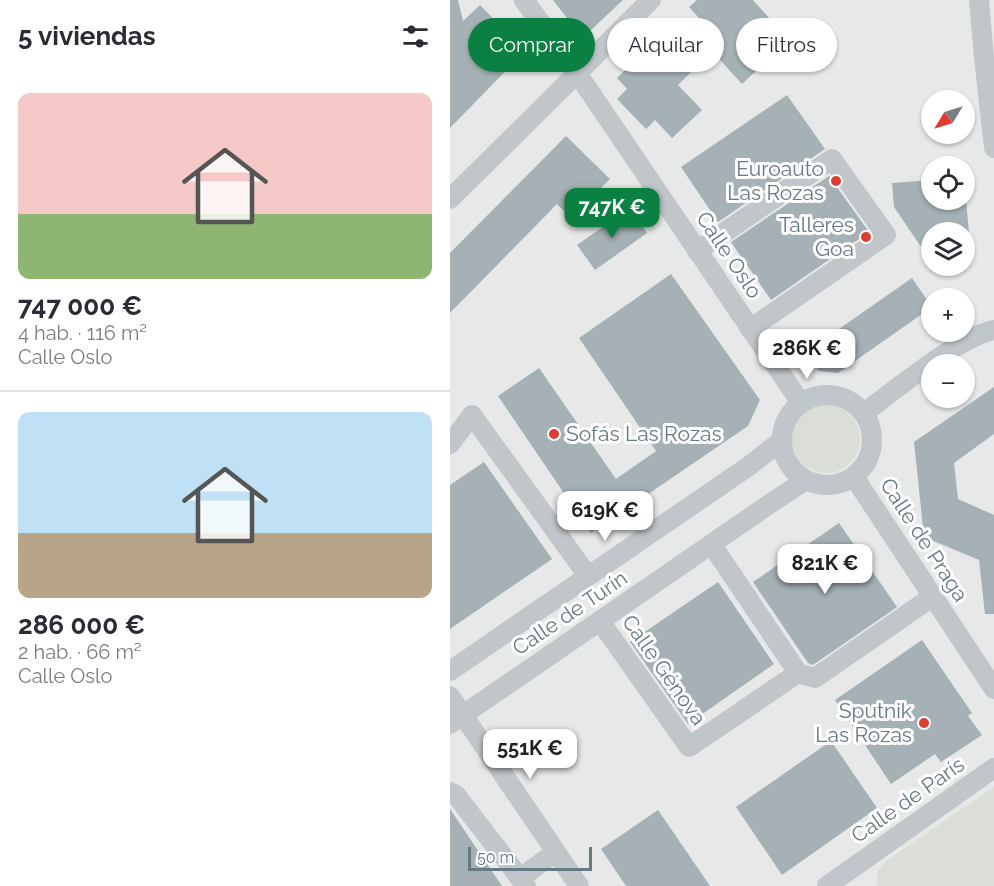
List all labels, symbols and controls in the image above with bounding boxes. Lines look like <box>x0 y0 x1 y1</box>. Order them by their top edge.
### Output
chip: Comprar <box>468 18 595 72</box>
chip: Alquilar <box>607 18 724 72</box>
chip: Filtros <box>736 18 837 72</box>
icon: filters <box>399 20 432 53</box>
text: 5 viviendas <box>18 21 156 51</box>
north arrow <box>921 90 975 144</box>
map controls <box>921 90 975 408</box>
icon: home <box>171 132 279 240</box>
place label: Euroauto Las Rozas <box>727 156 824 205</box>
button: locate <box>921 156 975 210</box>
marker: Euroauto Las Rozas <box>829 174 843 188</box>
pin: 747K € <box>563 188 661 239</box>
text: 747K € <box>579 195 645 219</box>
street label: Calle Oslo <box>691 207 767 303</box>
place label: Talleres Goa <box>779 212 854 261</box>
button: layers <box>921 222 975 276</box>
marker: Talleres Goa <box>859 230 873 244</box>
button: + <box>921 288 975 342</box>
text: 747 000 € <box>18 291 142 321</box>
text: 4 hab. · 116 m² <box>18 321 147 345</box>
pin: 286K € <box>758 329 856 380</box>
text: 286K € <box>772 336 842 360</box>
text: Calle Oslo <box>18 345 112 369</box>
button: − <box>921 354 975 408</box>
place label: Sofás Las Rozas <box>566 421 722 446</box>
marker: Sofás Las Rozas <box>547 427 561 441</box>
icon: home <box>171 451 279 559</box>
street label: Calle de Praga <box>875 473 974 606</box>
pin: 619K € <box>556 491 654 542</box>
text: 619K € <box>571 498 639 522</box>
pin: 821K € <box>776 544 874 595</box>
text: 821K € <box>791 551 859 575</box>
street label: Calle de Turín <box>508 565 632 660</box>
text: 286 000 € <box>18 610 145 640</box>
street label: Calle Génova <box>617 610 712 730</box>
text: 2 hab. · 66 m² <box>18 640 142 664</box>
text: Calle Oslo <box>18 664 112 688</box>
place label: Sputnik Las Rozas <box>815 698 912 747</box>
marker: Sputnik Las Rozas <box>917 716 931 730</box>
pin: 551K € <box>481 729 579 780</box>
text: 551K € <box>497 736 563 760</box>
street label: Calle de París <box>846 751 969 848</box>
scale bar <box>468 844 592 872</box>
text: 50 m <box>477 848 514 867</box>

